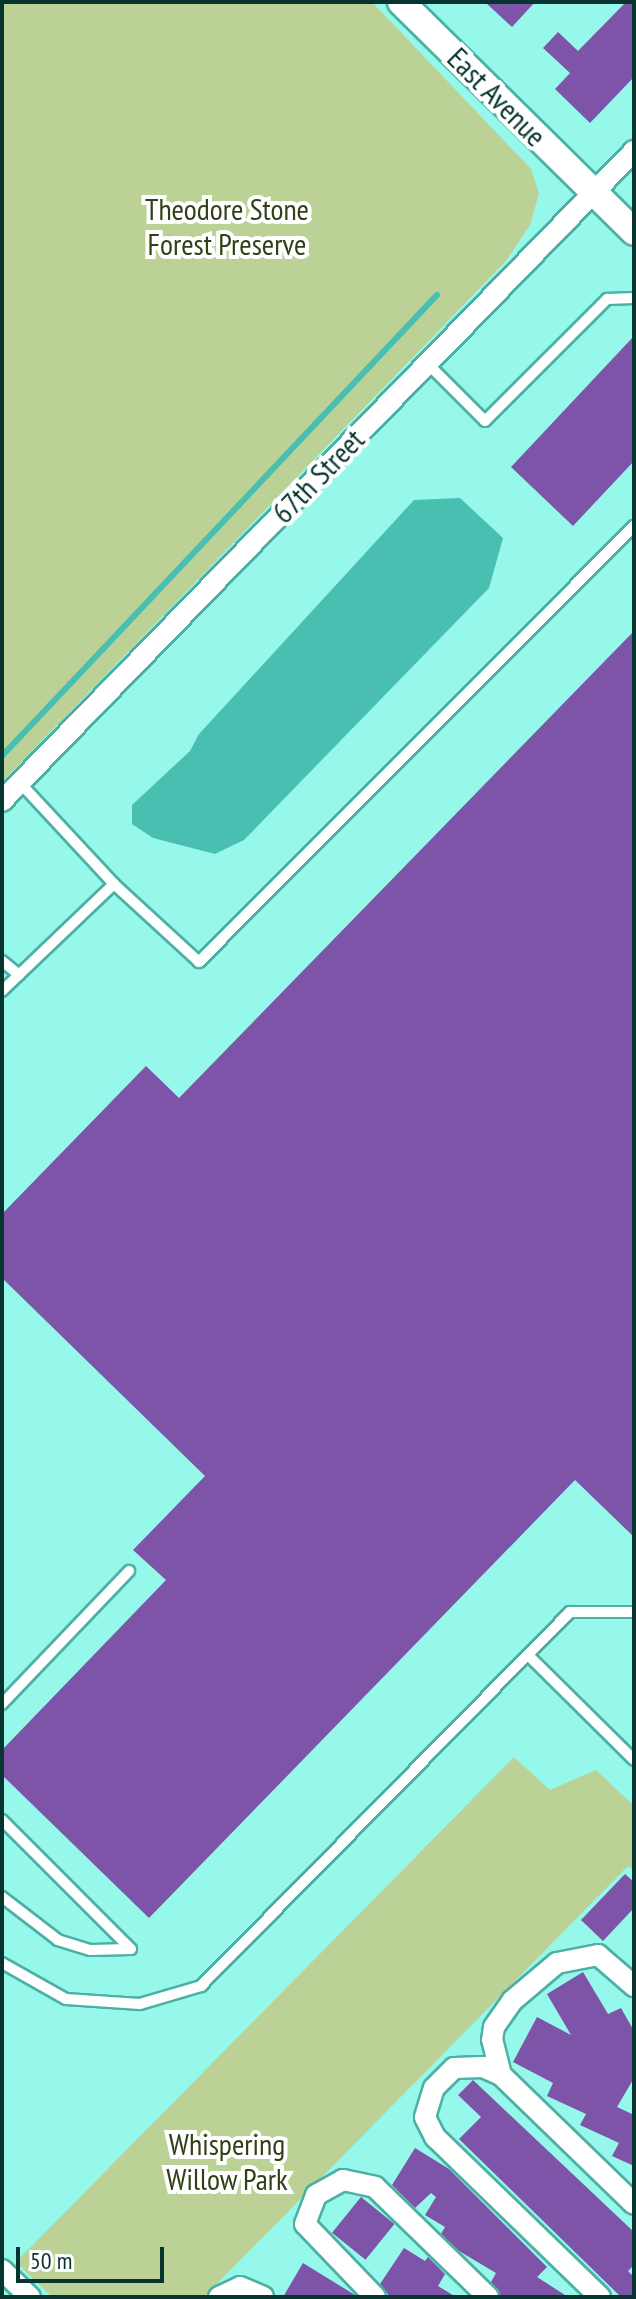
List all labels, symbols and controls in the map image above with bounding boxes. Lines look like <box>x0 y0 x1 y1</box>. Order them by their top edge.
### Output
street label: East Avenue <box>440 40 554 154</box>
park label: Theodore Stone Forest Preserve <box>145 191 309 262</box>
street label: 67th Street <box>265 422 371 530</box>
park label: Whispering Willow Park <box>166 2126 288 2196</box>
scale bar <box>20 2231 168 2281</box>
text: 50 m <box>30 2245 72 2276</box>

